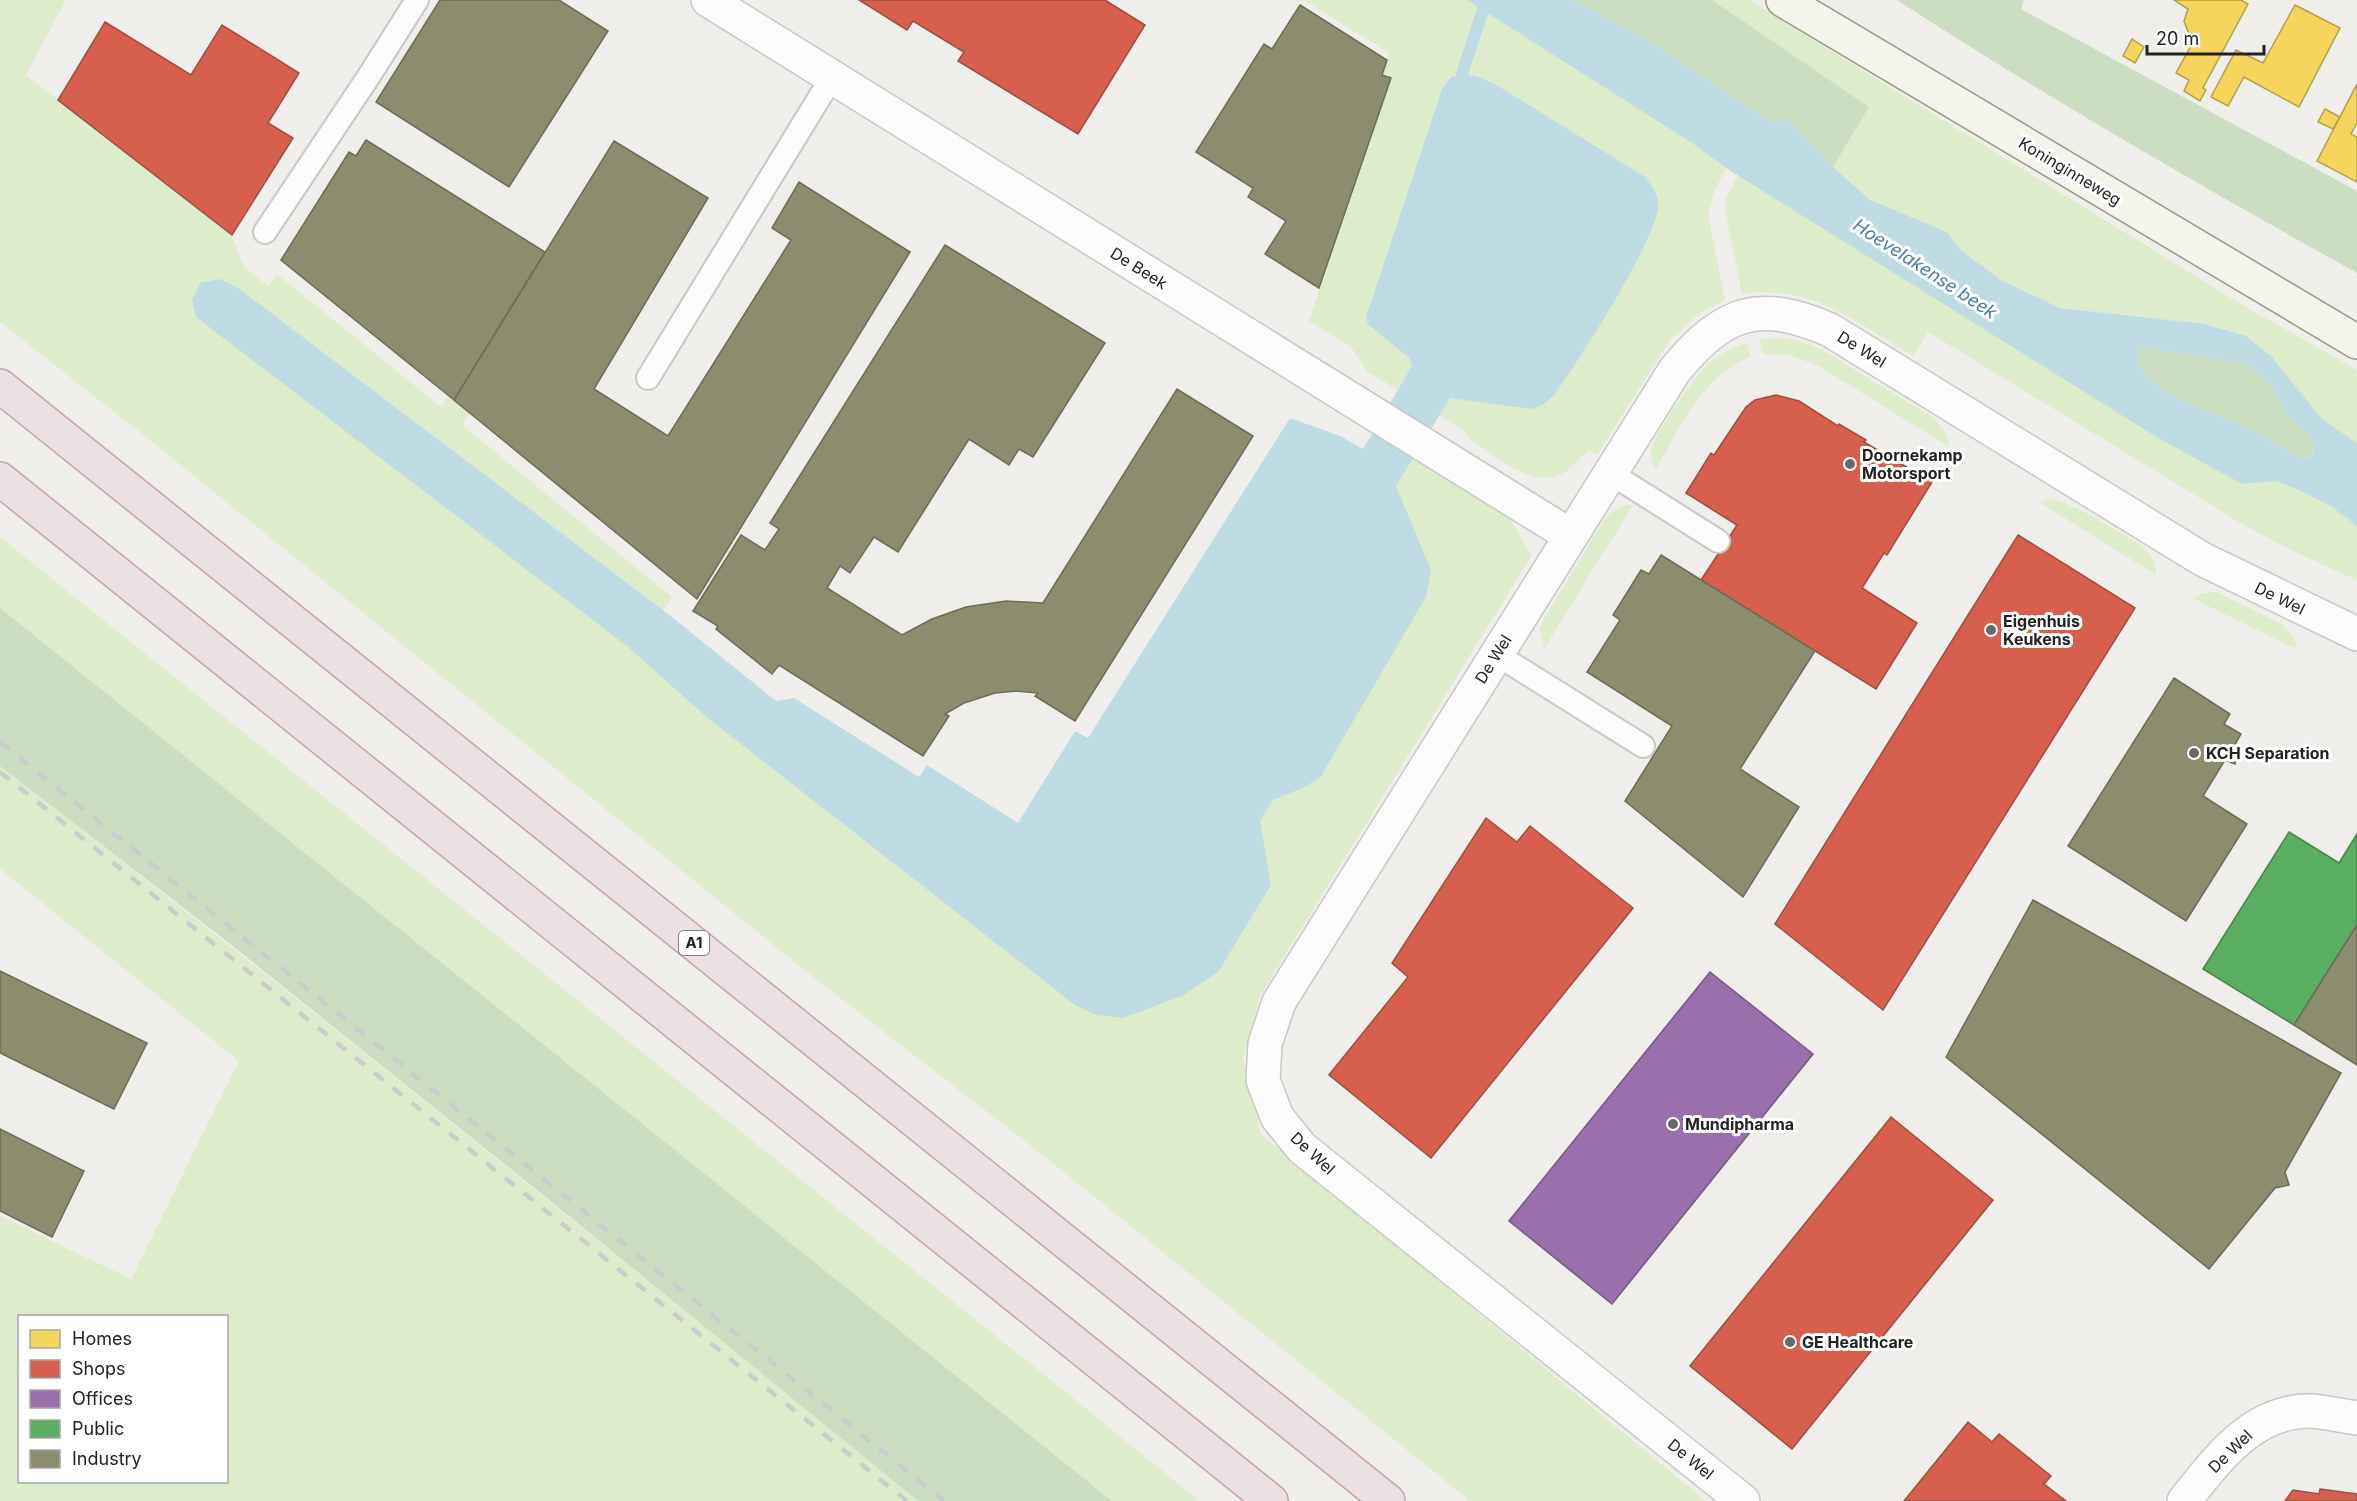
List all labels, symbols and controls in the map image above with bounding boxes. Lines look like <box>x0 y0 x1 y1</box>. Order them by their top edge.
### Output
scale bar <box>2147 18 2264 56</box>
text: 20 m <box>2156 28 2199 49</box>
street label: Koninginneweg <box>2015 133 2125 209</box>
water label: Hoevelakense beek <box>1850 214 2002 323</box>
street label: De Beek <box>1107 243 1171 293</box>
street label: De Wel <box>1834 326 1890 372</box>
place label: Doornekamp Motorsport <box>1862 445 1963 483</box>
marker: Doornekamp Motorsport <box>1843 457 1857 471</box>
street label: De Wel <box>2252 577 2308 619</box>
place label: Eigenhuis Keukens <box>2003 611 2080 649</box>
marker: Eigenhuis Keukens <box>1984 623 1998 637</box>
street label: De Wel <box>1470 631 1516 687</box>
place label: KCH Separation <box>2206 743 2330 763</box>
marker: KCH Separation <box>2187 746 2201 760</box>
road number: A1 <box>679 931 709 955</box>
place label: Mundipharma <box>1685 1114 1794 1134</box>
marker: Mundipharma <box>1666 1117 1680 1131</box>
street label: De Wel <box>1287 1127 1339 1179</box>
legend <box>18 1315 228 1483</box>
text: Homes <box>72 1328 132 1349</box>
place label: GE Healthcare <box>1802 1332 1913 1352</box>
marker: GE Healthcare <box>1783 1335 1797 1349</box>
text: Shops <box>72 1358 126 1379</box>
text: Offices <box>72 1388 133 1409</box>
text: Public <box>72 1418 124 1439</box>
street label: De Wel <box>2204 1425 2256 1477</box>
street label: De Wel <box>1664 1434 1718 1484</box>
text: Industry <box>72 1448 142 1469</box>

